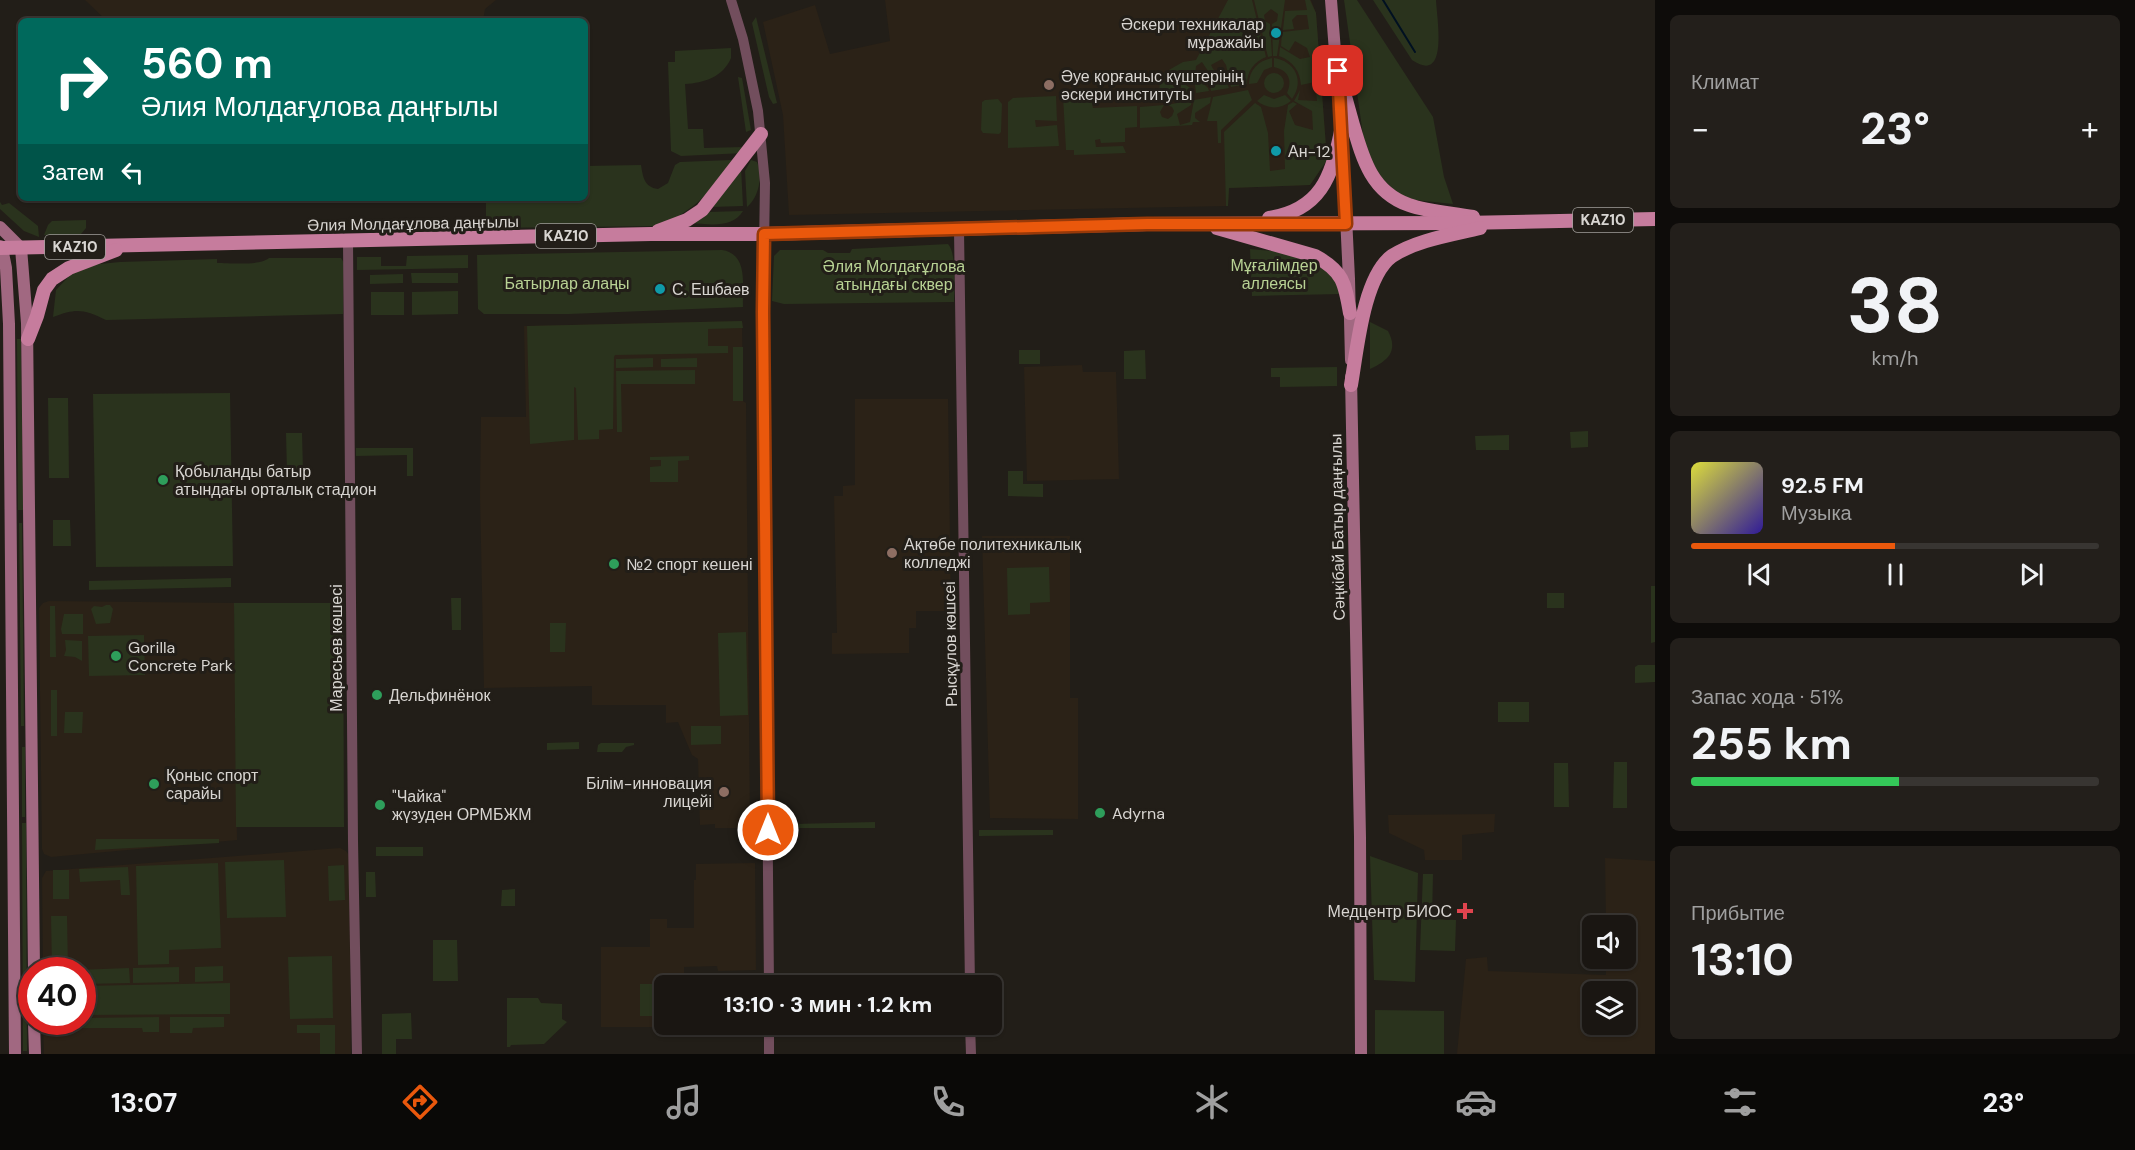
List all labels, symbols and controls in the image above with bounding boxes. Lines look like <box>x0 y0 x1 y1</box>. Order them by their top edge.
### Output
place label: Әскери техникалар мұражайы <box>1121 14 1264 53</box>
marker: Әскери техникалар мұражайы <box>1269 26 1283 40</box>
text: 560 m <box>141 36 273 91</box>
icon: right <box>42 42 120 120</box>
pin <box>1312 45 1363 96</box>
icon: arrive <box>1321 54 1354 87</box>
place label: Әуе қорғаныс күштерінің әскери институты <box>1061 66 1244 105</box>
text: Климат <box>1691 69 1759 95</box>
marker: Әуе қорғаныс күштерінің әскери институты <box>1042 78 1056 92</box>
text: Әлия Молдағұлова даңғылы <box>141 89 498 124</box>
text: 23° <box>1860 99 1930 158</box>
text: − <box>1691 107 1709 150</box>
text: + <box>2081 107 2099 150</box>
place label: Ан-12 <box>1288 141 1330 162</box>
marker: Ан-12 <box>1269 144 1283 158</box>
icon: left <box>116 156 149 189</box>
text: Затем <box>42 158 104 187</box>
road number: KAZ10 <box>1573 208 1633 232</box>
street label: Әлия Молдағұлова даңғылы <box>307 211 519 236</box>
road number: KAZ10 <box>536 224 596 248</box>
road number: KAZ10 <box>45 235 105 259</box>
park label: Мұғалімдер аллеясы <box>1230 255 1318 294</box>
text: 38 <box>1847 255 1943 356</box>
park label: Әлия Молдағұлова атындағы сквер <box>823 256 965 295</box>
park label: Батырлар алаңы <box>504 273 630 294</box>
place label: С. Ешбаев <box>672 279 750 300</box>
marker: С. Ешбаев <box>653 282 667 296</box>
text: km/h <box>1871 345 1919 371</box>
street label: Сәңкібай Батыр даңғылы <box>1325 433 1350 621</box>
place label: Қобыланды батыр атындағы орталық стадион <box>175 461 377 500</box>
text: 92.5 FM <box>1781 471 1864 500</box>
marker: Қобыланды батыр атындағы орталық стадион <box>156 473 170 487</box>
text: Музыка <box>1781 500 1852 526</box>
place label: Ақтөбе политехникалық колледжі <box>904 534 1082 573</box>
marker: Ақтөбе политехникалық колледжі <box>885 546 899 560</box>
place label: №2 спорт кешені <box>626 554 753 575</box>
marker: №2 спорт кешені <box>607 557 621 571</box>
icon: previous <box>1743 558 1776 591</box>
icon: pause <box>1879 558 1912 591</box>
icon: next <box>2015 558 2048 591</box>
street label: Рысқұлов көшсеі <box>939 581 962 707</box>
street label: Маресьев көшесі <box>326 584 347 712</box>
place label: Gorilla Concrete Park <box>128 637 233 676</box>
marker: Gorilla Concrete Park <box>109 649 123 663</box>
text: Запас хода · 51% <box>1691 684 1844 710</box>
place label: Дельфинёнок <box>389 685 491 706</box>
marker: Дельфинёнок <box>370 688 384 702</box>
text: 255 km <box>1691 714 1852 773</box>
place label: Қоныс спорт сарайы <box>166 765 259 804</box>
place label: Білім-инновация лицейі <box>586 773 712 812</box>
marker: Қоныс спорт сарайы <box>147 777 161 791</box>
marker: Білім-инновация лицейі <box>717 785 731 799</box>
place label: "Чайка" жүзуден ОРМБЖМ <box>392 786 532 825</box>
marker: "Чайка" жүзуден ОРМБЖМ <box>373 798 387 812</box>
position arrow <box>736 798 800 862</box>
place label: Adyrna <box>1112 803 1165 824</box>
marker: Adyrna <box>1093 806 1107 820</box>
text: Прибытие <box>1691 900 1785 926</box>
place label: Медцентр БИОС <box>1327 901 1452 922</box>
marker: Медцентр БИОС <box>1456 902 1474 920</box>
map controls <box>1582 915 1636 1035</box>
button: sound <box>1582 915 1636 969</box>
text: 13:10 <box>1691 930 1794 989</box>
speed limit sign: 40 <box>18 957 96 1035</box>
button: layers <box>1582 981 1636 1035</box>
text: 13:10 · 3 мин · 1.2 km <box>724 990 932 1019</box>
icon: directions <box>399 1081 441 1123</box>
icon: music <box>663 1081 705 1123</box>
icon: phone <box>927 1081 969 1123</box>
icon: climate <box>1191 1081 1233 1123</box>
icon: car <box>1455 1081 1497 1123</box>
icon: filters <box>1719 1081 1761 1123</box>
text: 13:07 <box>111 1085 177 1120</box>
text: 23° <box>1982 1085 2024 1120</box>

